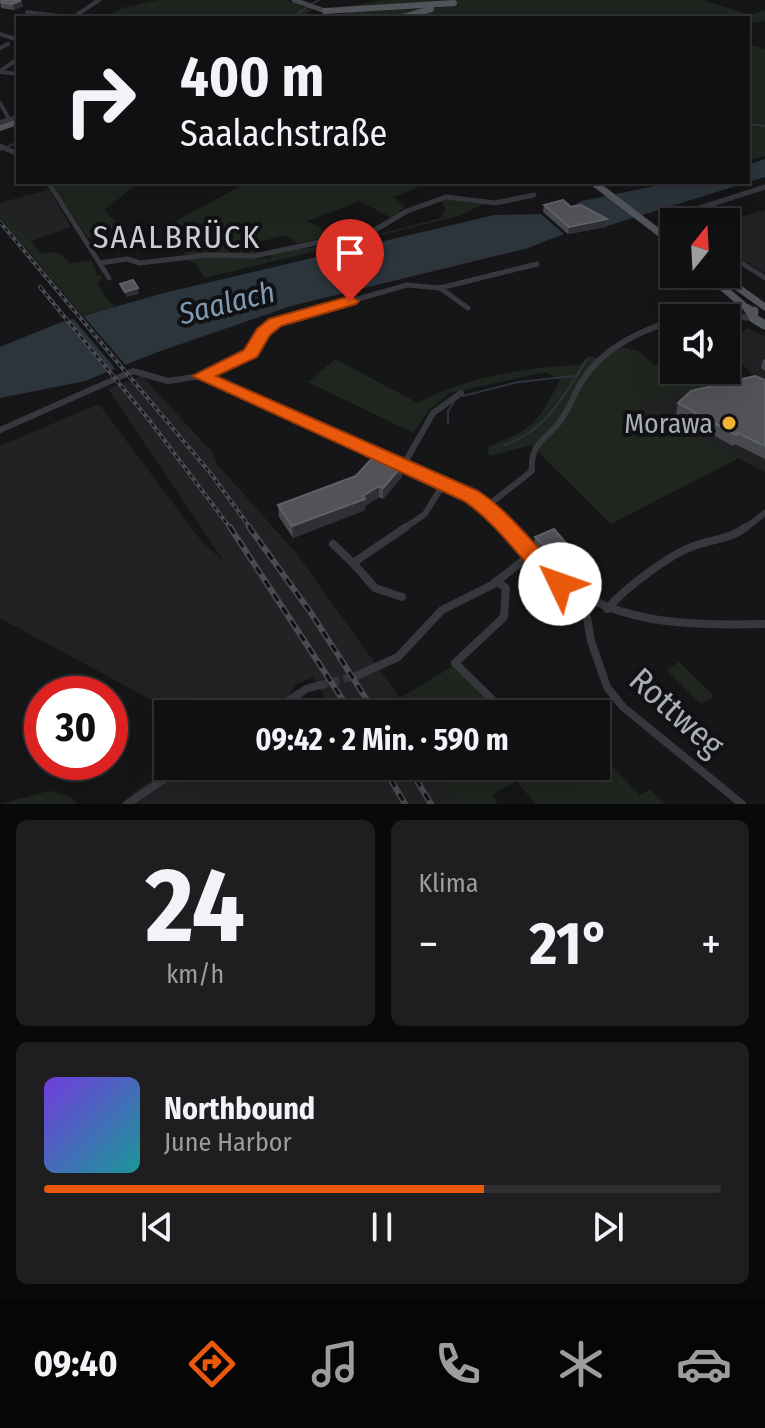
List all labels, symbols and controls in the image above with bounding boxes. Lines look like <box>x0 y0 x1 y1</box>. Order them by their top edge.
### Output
text: 400 m <box>180 44 324 111</box>
icon: right <box>48 48 152 152</box>
text: Saalachstraße <box>180 112 387 156</box>
north arrow <box>660 208 740 288</box>
map controls <box>660 208 740 384</box>
district label: SAALBRÜCK <box>93 218 261 256</box>
pin <box>316 219 384 301</box>
icon: arrive <box>328 231 372 275</box>
water label: Saalach <box>174 274 279 333</box>
button: sound <box>660 304 740 384</box>
place label: Morawa <box>624 407 713 440</box>
marker: Morawa <box>720 414 738 432</box>
position arrow <box>518 542 602 626</box>
street label: Rottweg <box>621 659 732 765</box>
speed limit sign: 30 <box>24 676 128 780</box>
text: 09:42 · 2 Min. · 590 m <box>255 722 509 758</box>
text: 24 <box>145 844 245 969</box>
text: Klima <box>419 868 478 899</box>
text: 21° <box>530 908 610 980</box>
text: − <box>419 918 438 971</box>
text: + <box>701 918 721 971</box>
text: km/h <box>166 959 224 990</box>
text: Northbound <box>164 1091 315 1127</box>
text: June Harbor <box>164 1127 292 1158</box>
icon: previous <box>135 1205 179 1249</box>
icon: pause <box>360 1205 404 1249</box>
icon: next <box>586 1205 630 1249</box>
icon: directions <box>184 1336 240 1392</box>
icon: music <box>307 1336 363 1392</box>
icon: phone <box>430 1336 486 1392</box>
icon: climate <box>553 1336 609 1392</box>
icon: car <box>676 1336 732 1392</box>
text: 09:40 <box>33 1342 118 1386</box>

